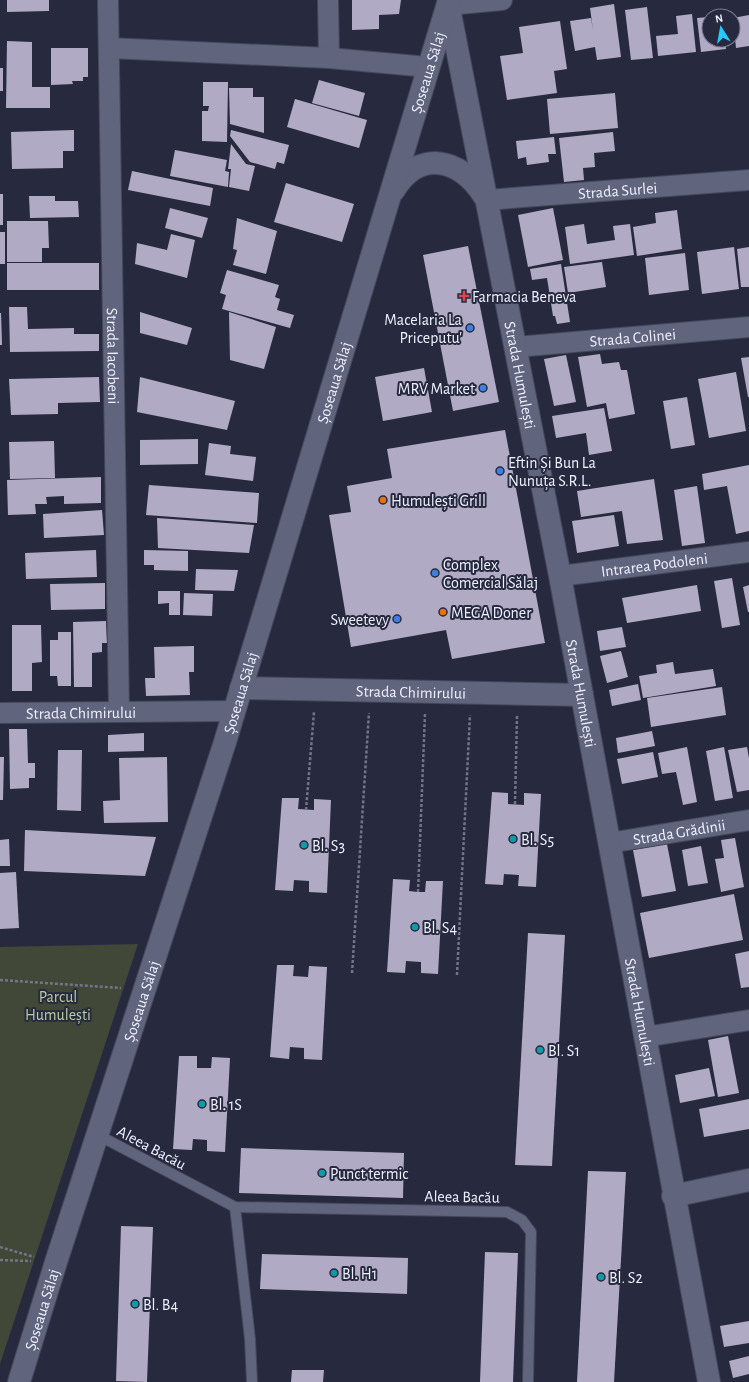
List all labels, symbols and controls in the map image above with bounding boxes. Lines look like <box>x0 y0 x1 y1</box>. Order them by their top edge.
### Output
north arrow <box>701 8 741 48</box>
text: N <box>714 13 724 25</box>
street label: Șoseaua Sălaj <box>408 30 449 116</box>
street label: Strada Surlei <box>578 180 658 202</box>
place label: Farmacia Beneva <box>472 289 576 305</box>
marker: Farmacia Beneva <box>459 291 469 301</box>
street label: Strada Iacobeni <box>104 308 121 404</box>
place label: Macelaria La Priceputu' <box>384 312 462 346</box>
street label: Strada Humulești <box>501 320 538 431</box>
marker: Macelaria La Priceputu' <box>465 323 475 333</box>
street label: Strada Colinei <box>589 326 677 350</box>
street label: Șoseaua Sălaj <box>315 340 355 426</box>
place label: MRV Market <box>398 381 475 397</box>
marker: MRV Market <box>478 383 488 393</box>
place label: Eftin Și Bun La Nunuța S.R.L. <box>508 455 596 491</box>
marker: Eftin Și Bun La Nunuța S.R.L. <box>495 466 505 476</box>
place label: Humulești Grill <box>391 493 486 511</box>
marker: Humulești Grill <box>378 495 388 505</box>
street label: Intrarea Podoleni <box>600 550 709 580</box>
place label: Complex Comercial Sălaj <box>443 557 538 592</box>
marker: Complex Comercial Sălaj <box>430 568 440 578</box>
place label: MEGA Doner <box>451 605 532 621</box>
marker: MEGA Doner <box>438 607 448 617</box>
place label: Sweetevy <box>331 612 389 629</box>
marker: Sweetevy <box>392 614 402 624</box>
street label: Strada Humulești <box>563 638 599 749</box>
street label: Șoseaua Sălaj <box>221 650 262 736</box>
street label: Strada Chimirului <box>356 683 466 702</box>
street label: Strada Chimirului <box>26 705 136 722</box>
street label: Strada Grădinii <box>632 817 727 848</box>
place label: Bl. S5 <box>521 832 554 848</box>
marker: Bl. S5 <box>508 834 518 844</box>
place label: Bl. S3 <box>312 838 345 854</box>
marker: Bl. S3 <box>299 840 309 850</box>
place label: Bl. S4 <box>423 920 457 936</box>
marker: Bl. S4 <box>410 922 420 932</box>
street label: Strada Humulești <box>622 957 657 1067</box>
street label: Șoseaua Sălaj <box>121 959 163 1044</box>
park label: Parcul Humulești <box>25 989 91 1025</box>
place label: Bl. S1 <box>548 1043 580 1059</box>
marker: Bl. S1 <box>535 1045 545 1055</box>
place label: Bl. 1S <box>210 1097 242 1113</box>
marker: Bl. 1S <box>197 1099 207 1109</box>
street label: Aleea Bacău <box>114 1123 189 1173</box>
place label: Punct termic <box>330 1166 409 1182</box>
marker: Punct termic <box>317 1168 327 1178</box>
street label: Aleea Bacău <box>424 1188 500 1206</box>
place label: Bl. H1 <box>342 1266 377 1282</box>
street label: Șoseaua Sălaj <box>22 1267 63 1353</box>
marker: Bl. H1 <box>329 1268 339 1278</box>
place label: Bl. S2 <box>609 1270 643 1286</box>
marker: Bl. S2 <box>596 1272 606 1282</box>
place label: Bl. B4 <box>143 1297 178 1313</box>
marker: Bl. B4 <box>130 1299 140 1309</box>

